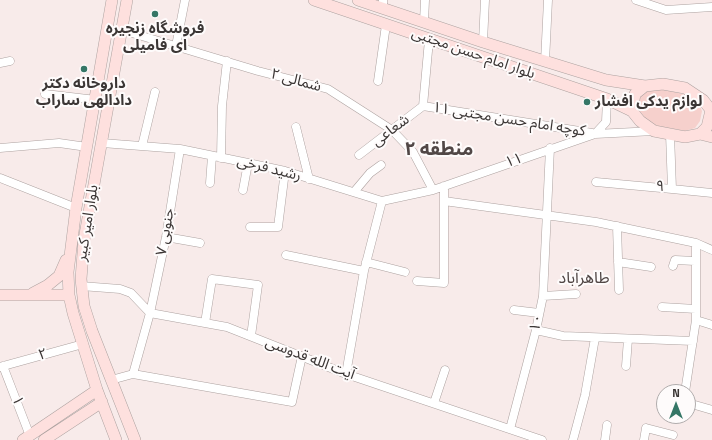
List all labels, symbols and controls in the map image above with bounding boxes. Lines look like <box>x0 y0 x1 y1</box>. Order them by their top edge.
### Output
marker: فروشگاه زنجیره ای فامیلی <box>150 9 160 19</box>
place label: فروشگاه زنجیره ای فامیلی <box>106 20 204 55</box>
street label: بلوار امام حسن مجتبی <box>409 24 537 84</box>
marker: داروخانه دکتر دادالهی ساراب <box>79 64 89 74</box>
street label: ۲ شمالی <box>269 66 323 96</box>
place label: داروخانه دکتر دادالهی ساراب <box>36 75 132 110</box>
place label: لوازم یدکی افشار <box>595 93 702 111</box>
marker: لوازم یدکی افشار <box>582 97 592 107</box>
street label: کوچه امام حسن مجتبی ۱۱ <box>431 99 587 141</box>
street label: شعاعی <box>369 111 413 151</box>
district label: منطقه ۲ <box>405 139 473 161</box>
street label: ۱۱ <box>503 150 525 172</box>
street label: رشید فرخی <box>235 152 303 186</box>
street label: ۹ <box>655 178 665 196</box>
street label: بلوار امیر کبیر <box>73 184 103 262</box>
street label: ۷ جنوبی <box>153 207 179 257</box>
district label: طاهرآباد <box>559 269 609 289</box>
street label: ۱۰ <box>526 313 548 333</box>
street label: آیت الله قدوسی <box>263 334 357 384</box>
street label: ۲ <box>37 345 49 365</box>
north arrow <box>656 384 696 424</box>
text: N <box>672 385 680 401</box>
street label: ۱ <box>7 394 27 408</box>

